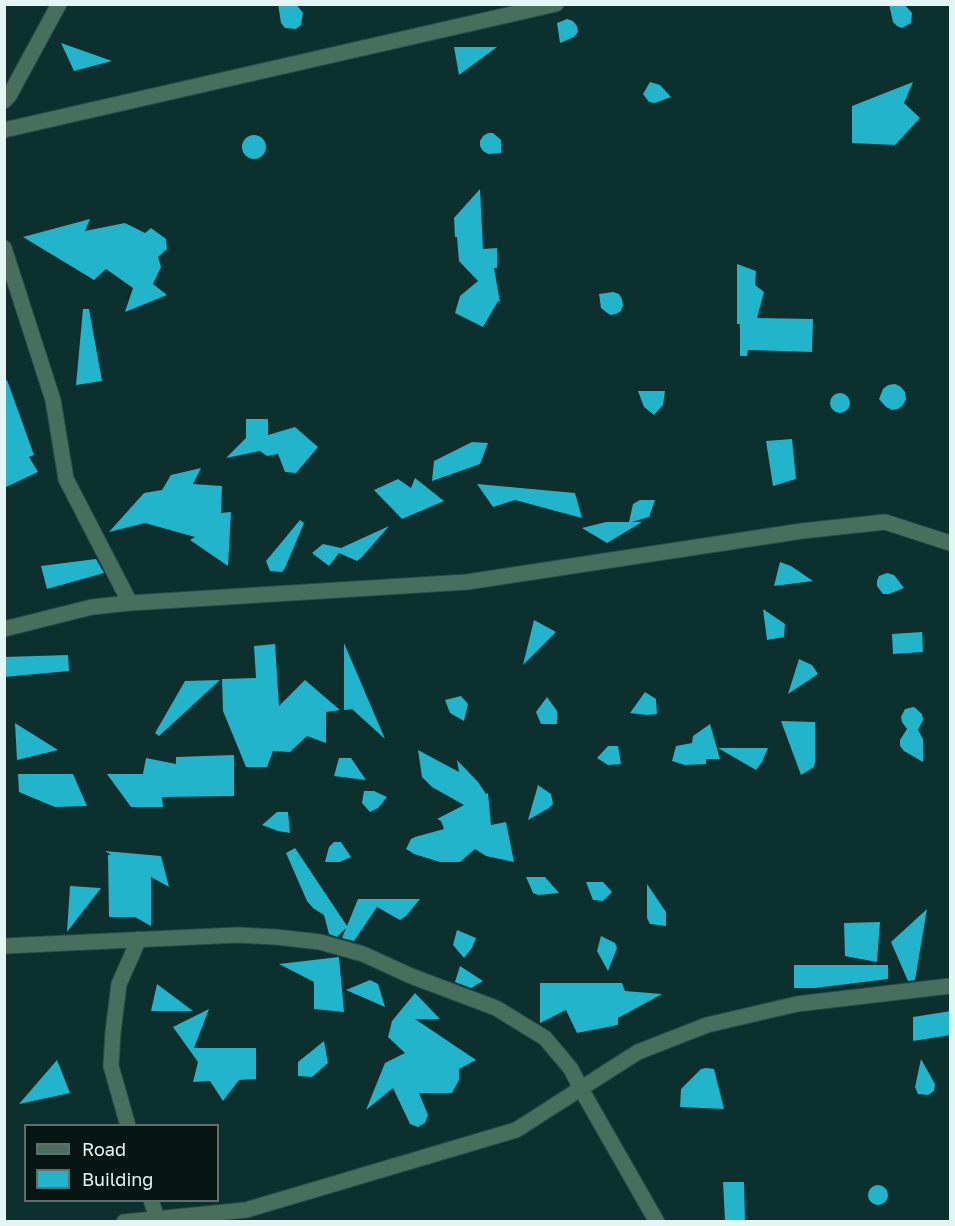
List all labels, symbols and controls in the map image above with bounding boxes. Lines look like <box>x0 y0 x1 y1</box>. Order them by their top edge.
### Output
legend <box>24 1124 219 1202</box>
text: Road <box>82 1138 126 1160</box>
text: Building <box>82 1168 153 1190</box>

